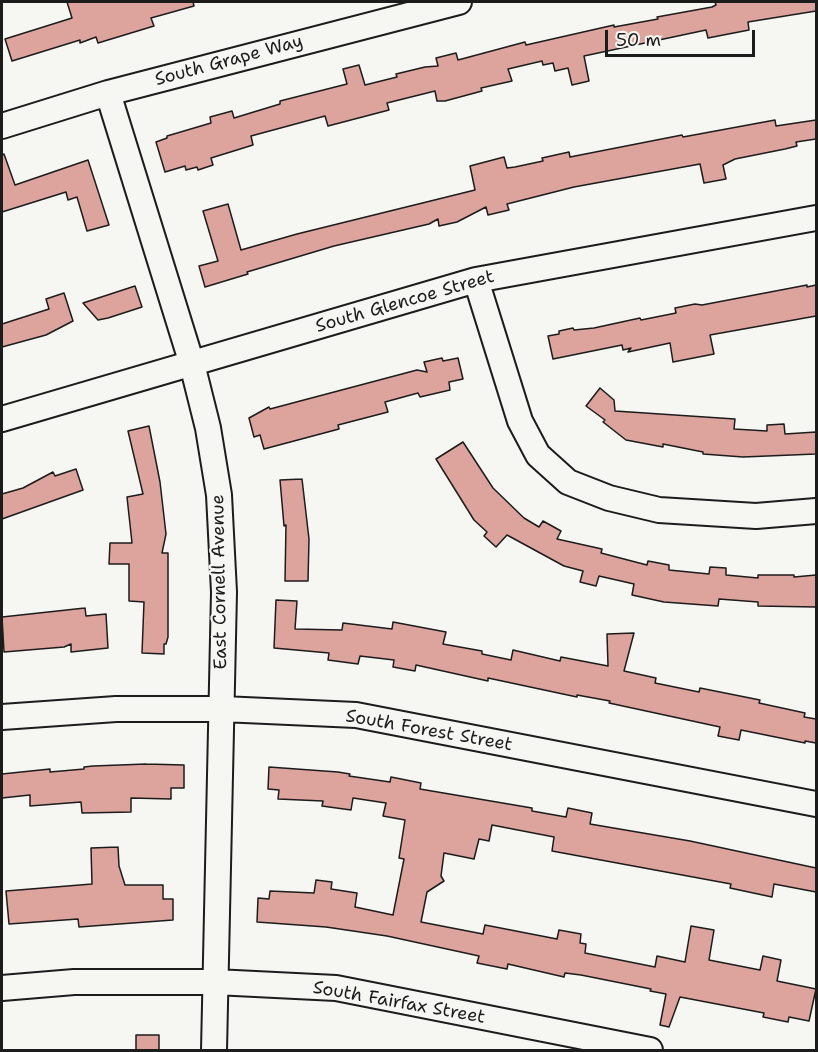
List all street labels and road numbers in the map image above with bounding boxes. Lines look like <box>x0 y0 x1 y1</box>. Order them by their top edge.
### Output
street label: South Grape Way <box>153 31 305 91</box>
street label: South Glencoe Street <box>313 266 497 338</box>
street label: East Cornell Avenue <box>208 494 232 670</box>
street label: South Forest Street <box>344 706 514 756</box>
street label: South Fairfax Street <box>311 977 487 1029</box>

